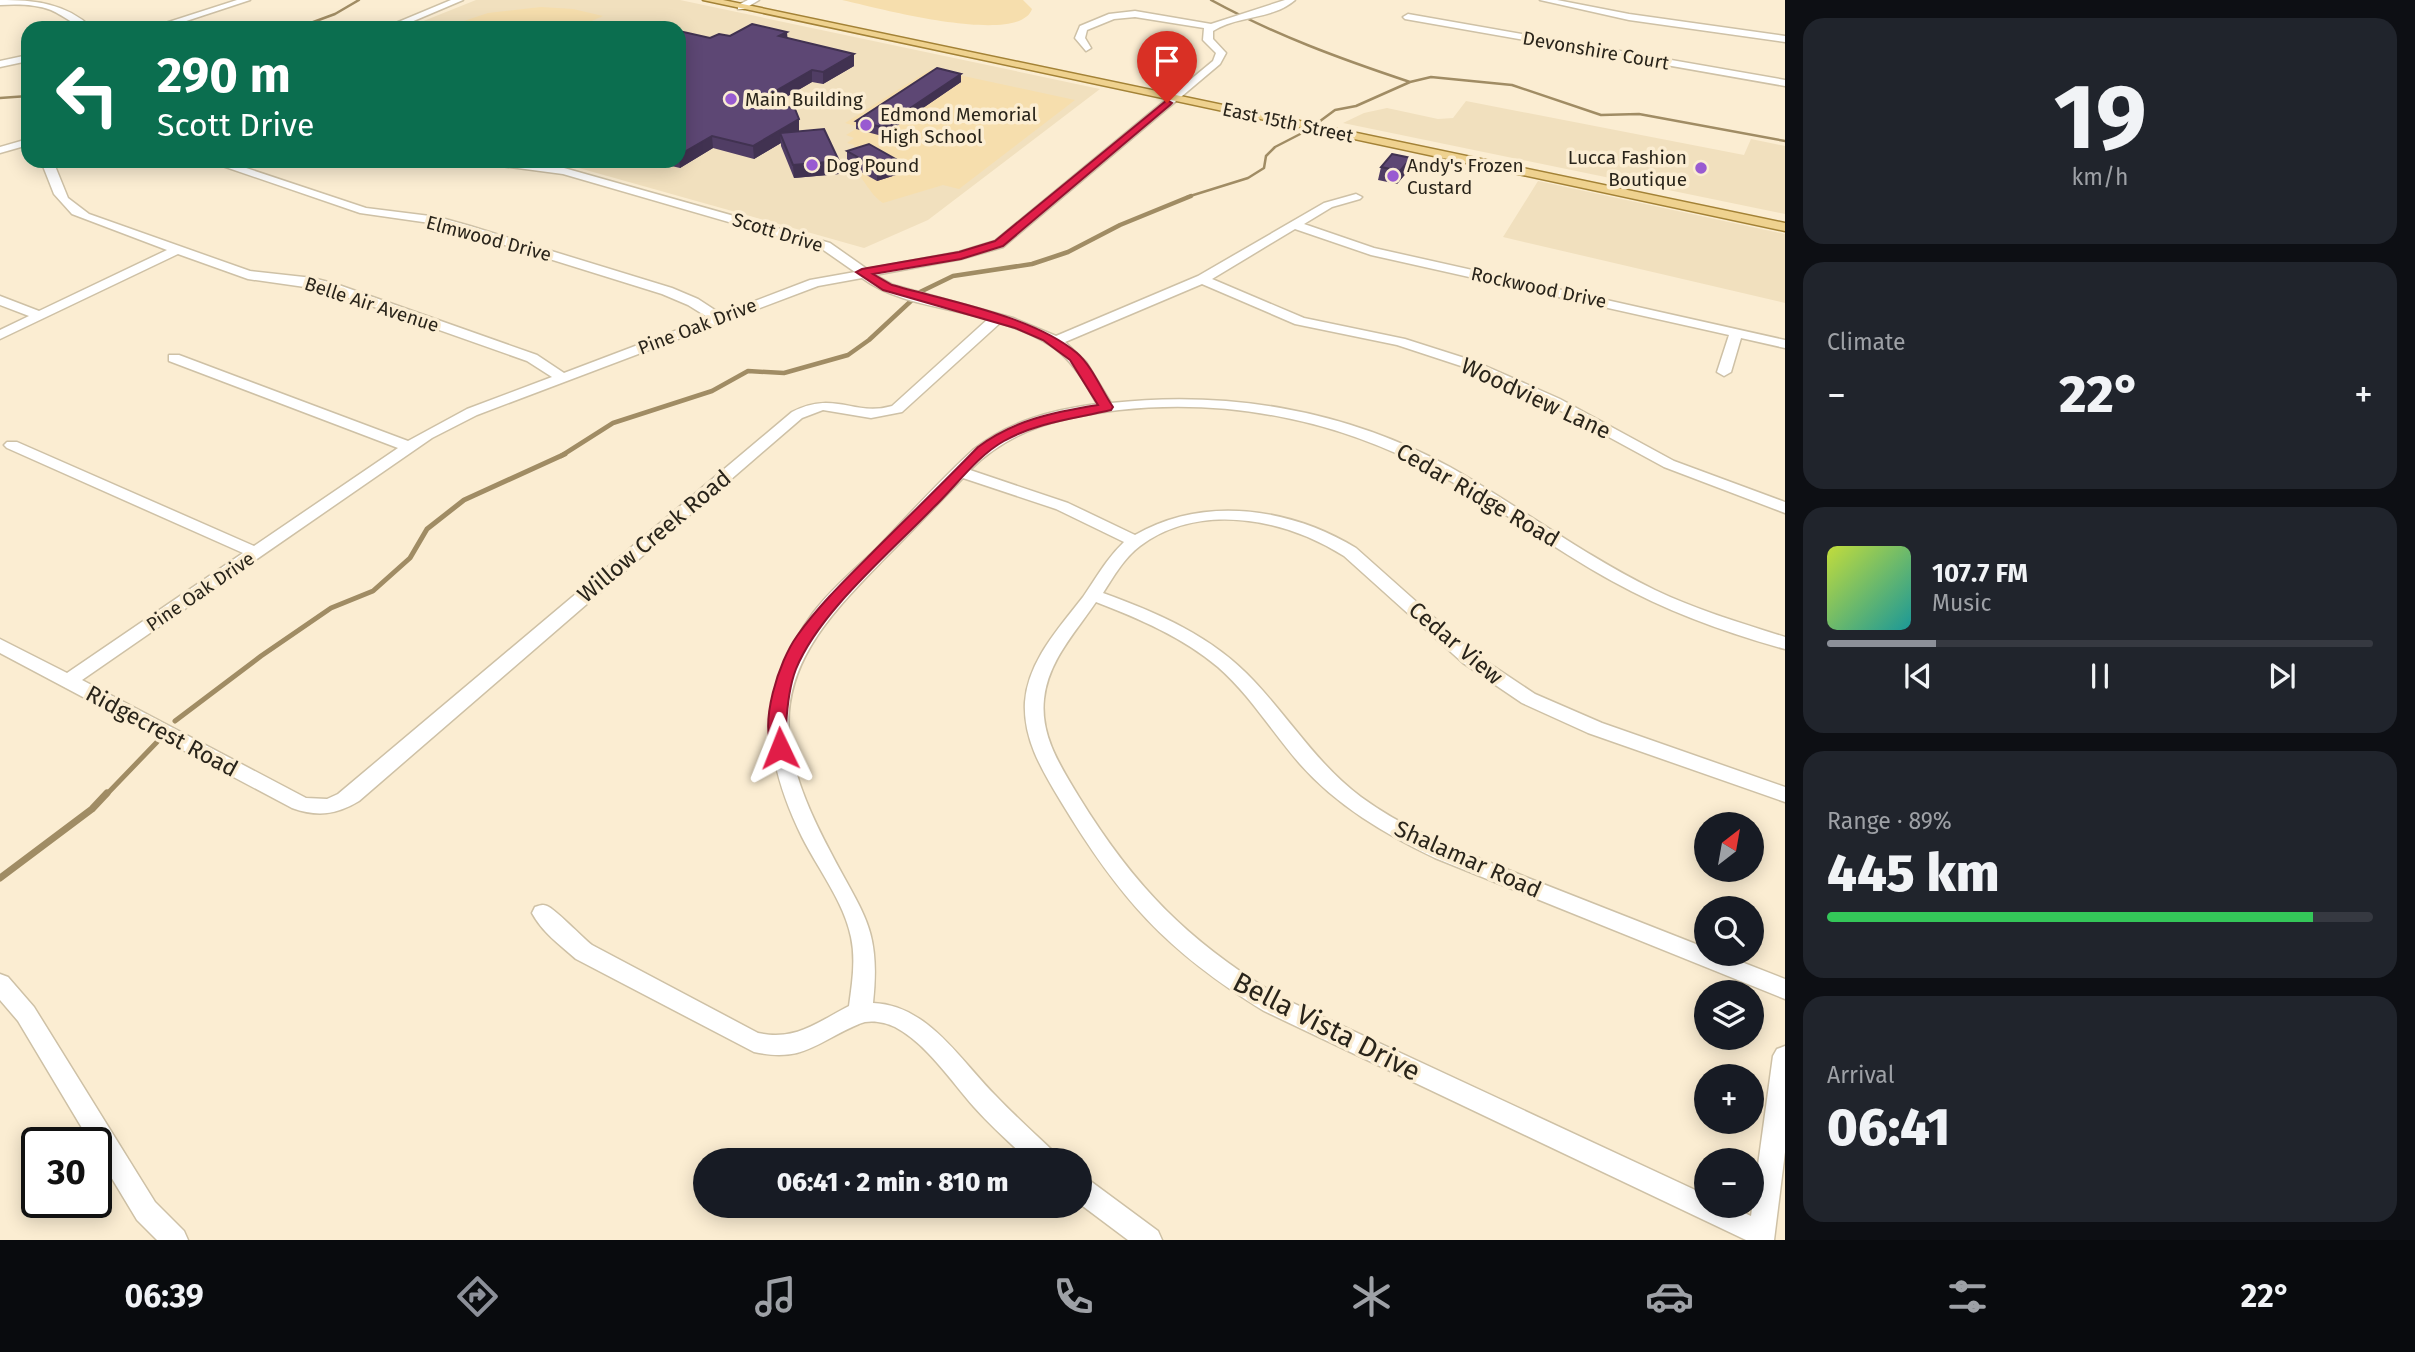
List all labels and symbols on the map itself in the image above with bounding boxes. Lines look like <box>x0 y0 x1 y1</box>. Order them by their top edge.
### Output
street label: Devonshire Court <box>1521 26 1671 75</box>
pin <box>1137 31 1197 103</box>
place label: Main Building <box>745 88 863 111</box>
marker: Main Building <box>723 91 739 107</box>
street label: East 15th Street <box>1220 97 1355 148</box>
place label: Edmond Memorial High School <box>880 103 1037 148</box>
marker: Edmond Memorial High School <box>858 117 874 133</box>
place label: Lucca Fashion Boutique <box>1568 146 1687 191</box>
place label: Dog Pound <box>826 154 919 177</box>
place label: Andy's Frozen Custard <box>1407 154 1524 199</box>
marker: Dog Pound <box>804 157 820 173</box>
marker: Lucca Fashion Boutique <box>1693 160 1709 176</box>
marker: Andy's Frozen Custard <box>1385 168 1401 184</box>
street label: Scott Drive <box>730 208 826 257</box>
street label: Elmwood Drive <box>424 211 554 266</box>
street label: Rockwood Drive <box>1469 262 1609 313</box>
street label: Belle Air Avenue <box>302 272 442 337</box>
street label: Pine Oak Drive <box>634 293 760 360</box>
street label: Woodview Lane <box>1457 351 1615 445</box>
street label: Cedar Ridge Road <box>1391 437 1565 553</box>
street label: Willow Creek Road <box>572 464 736 608</box>
street label: Pine Oak Drive <box>142 547 259 636</box>
street label: Cedar View <box>1403 595 1509 691</box>
street label: Ridgecrest Road <box>81 679 243 783</box>
position arrow <box>743 711 817 785</box>
north arrow <box>1694 812 1764 882</box>
street label: Shalamar Road <box>1390 814 1546 904</box>
street label: Bella Vista Drive <box>1228 965 1426 1088</box>
speed limit sign: 30 <box>21 1127 112 1218</box>

